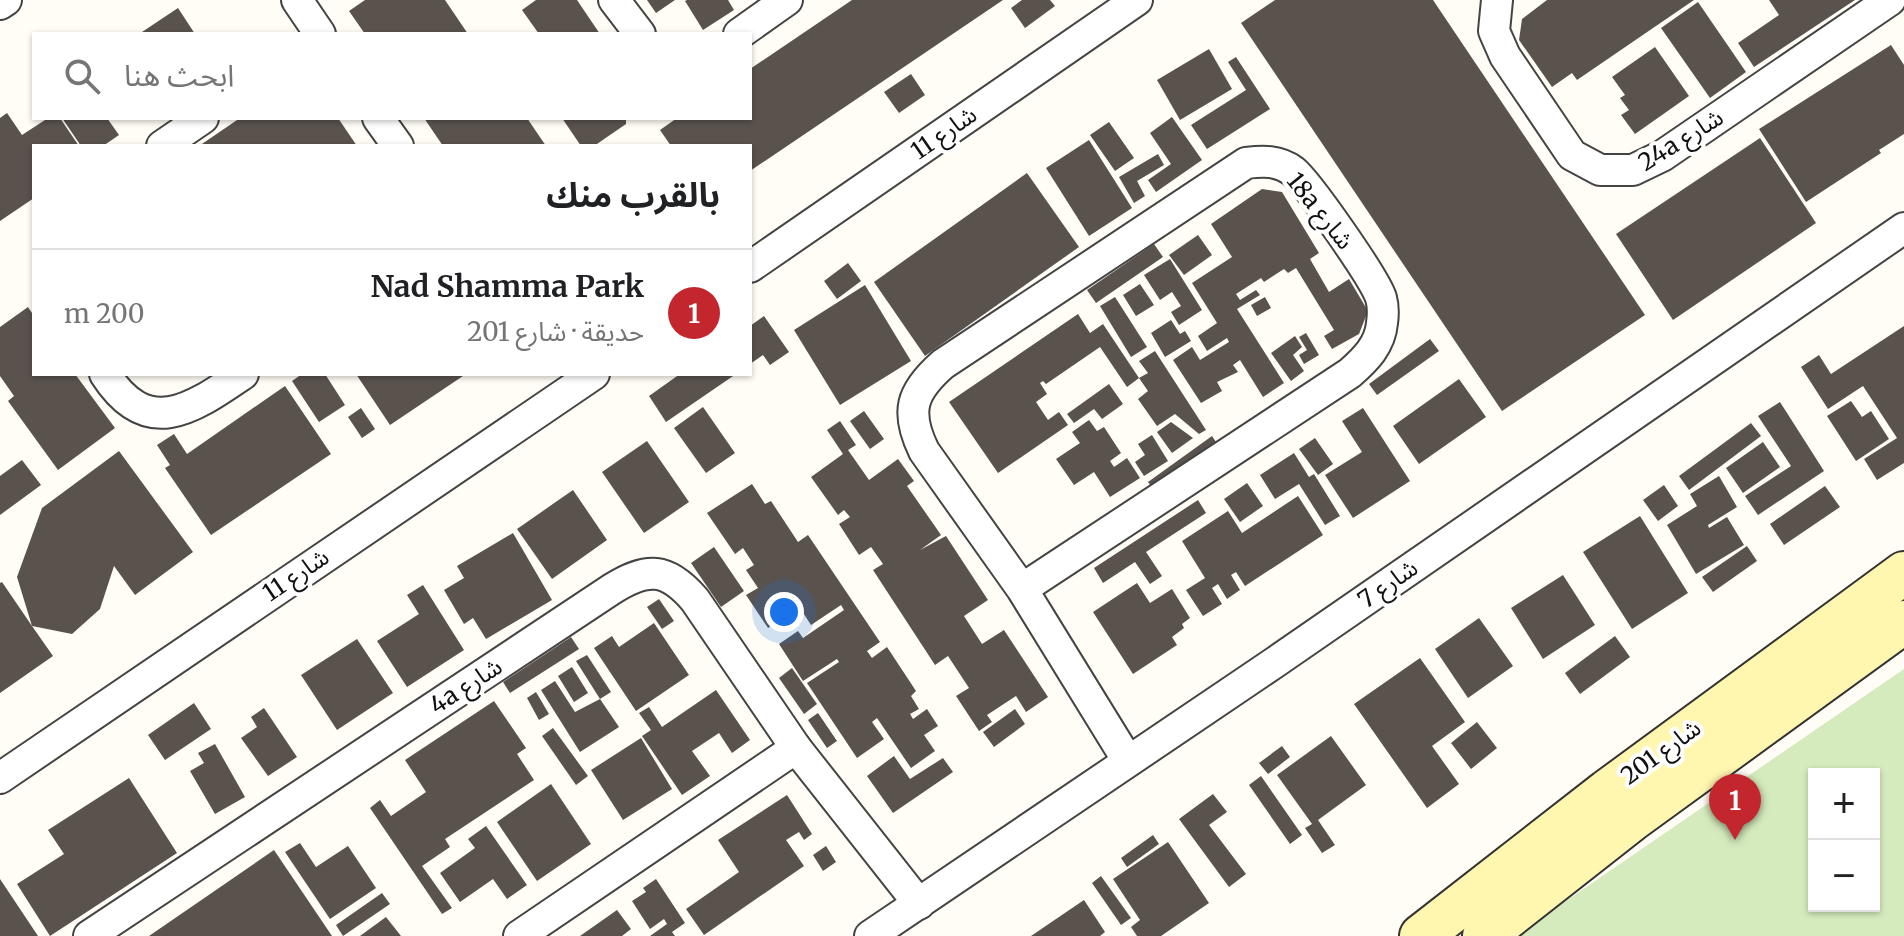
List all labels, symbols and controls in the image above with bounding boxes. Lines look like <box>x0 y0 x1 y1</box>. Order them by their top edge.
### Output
search box <box>32 32 752 120</box>
icon: search <box>60 54 104 98</box>
text: ابحث هنا <box>124 56 234 94</box>
street label: شارع 11 <box>905 99 984 168</box>
street label: 24a شارع <box>1633 102 1730 179</box>
street label: 18a شارع <box>1278 166 1361 257</box>
text: بالقرب منك <box>546 174 720 216</box>
text: Nad Shamma Park <box>371 267 644 305</box>
text: 200 m <box>64 297 145 330</box>
text: 1 <box>688 297 700 330</box>
text: حديقة · شارع 201 <box>467 315 644 348</box>
street label: شارع 11 <box>257 541 336 610</box>
street label: شارع 7 <box>1352 552 1425 617</box>
your location <box>764 592 804 632</box>
street label: 4a شارع <box>424 651 509 722</box>
street label: شارع 201 <box>1615 712 1708 793</box>
map controls <box>1808 768 1880 912</box>
button: + <box>1808 768 1880 840</box>
pin: 1 <box>1709 774 1761 840</box>
button: − <box>1808 840 1880 912</box>

